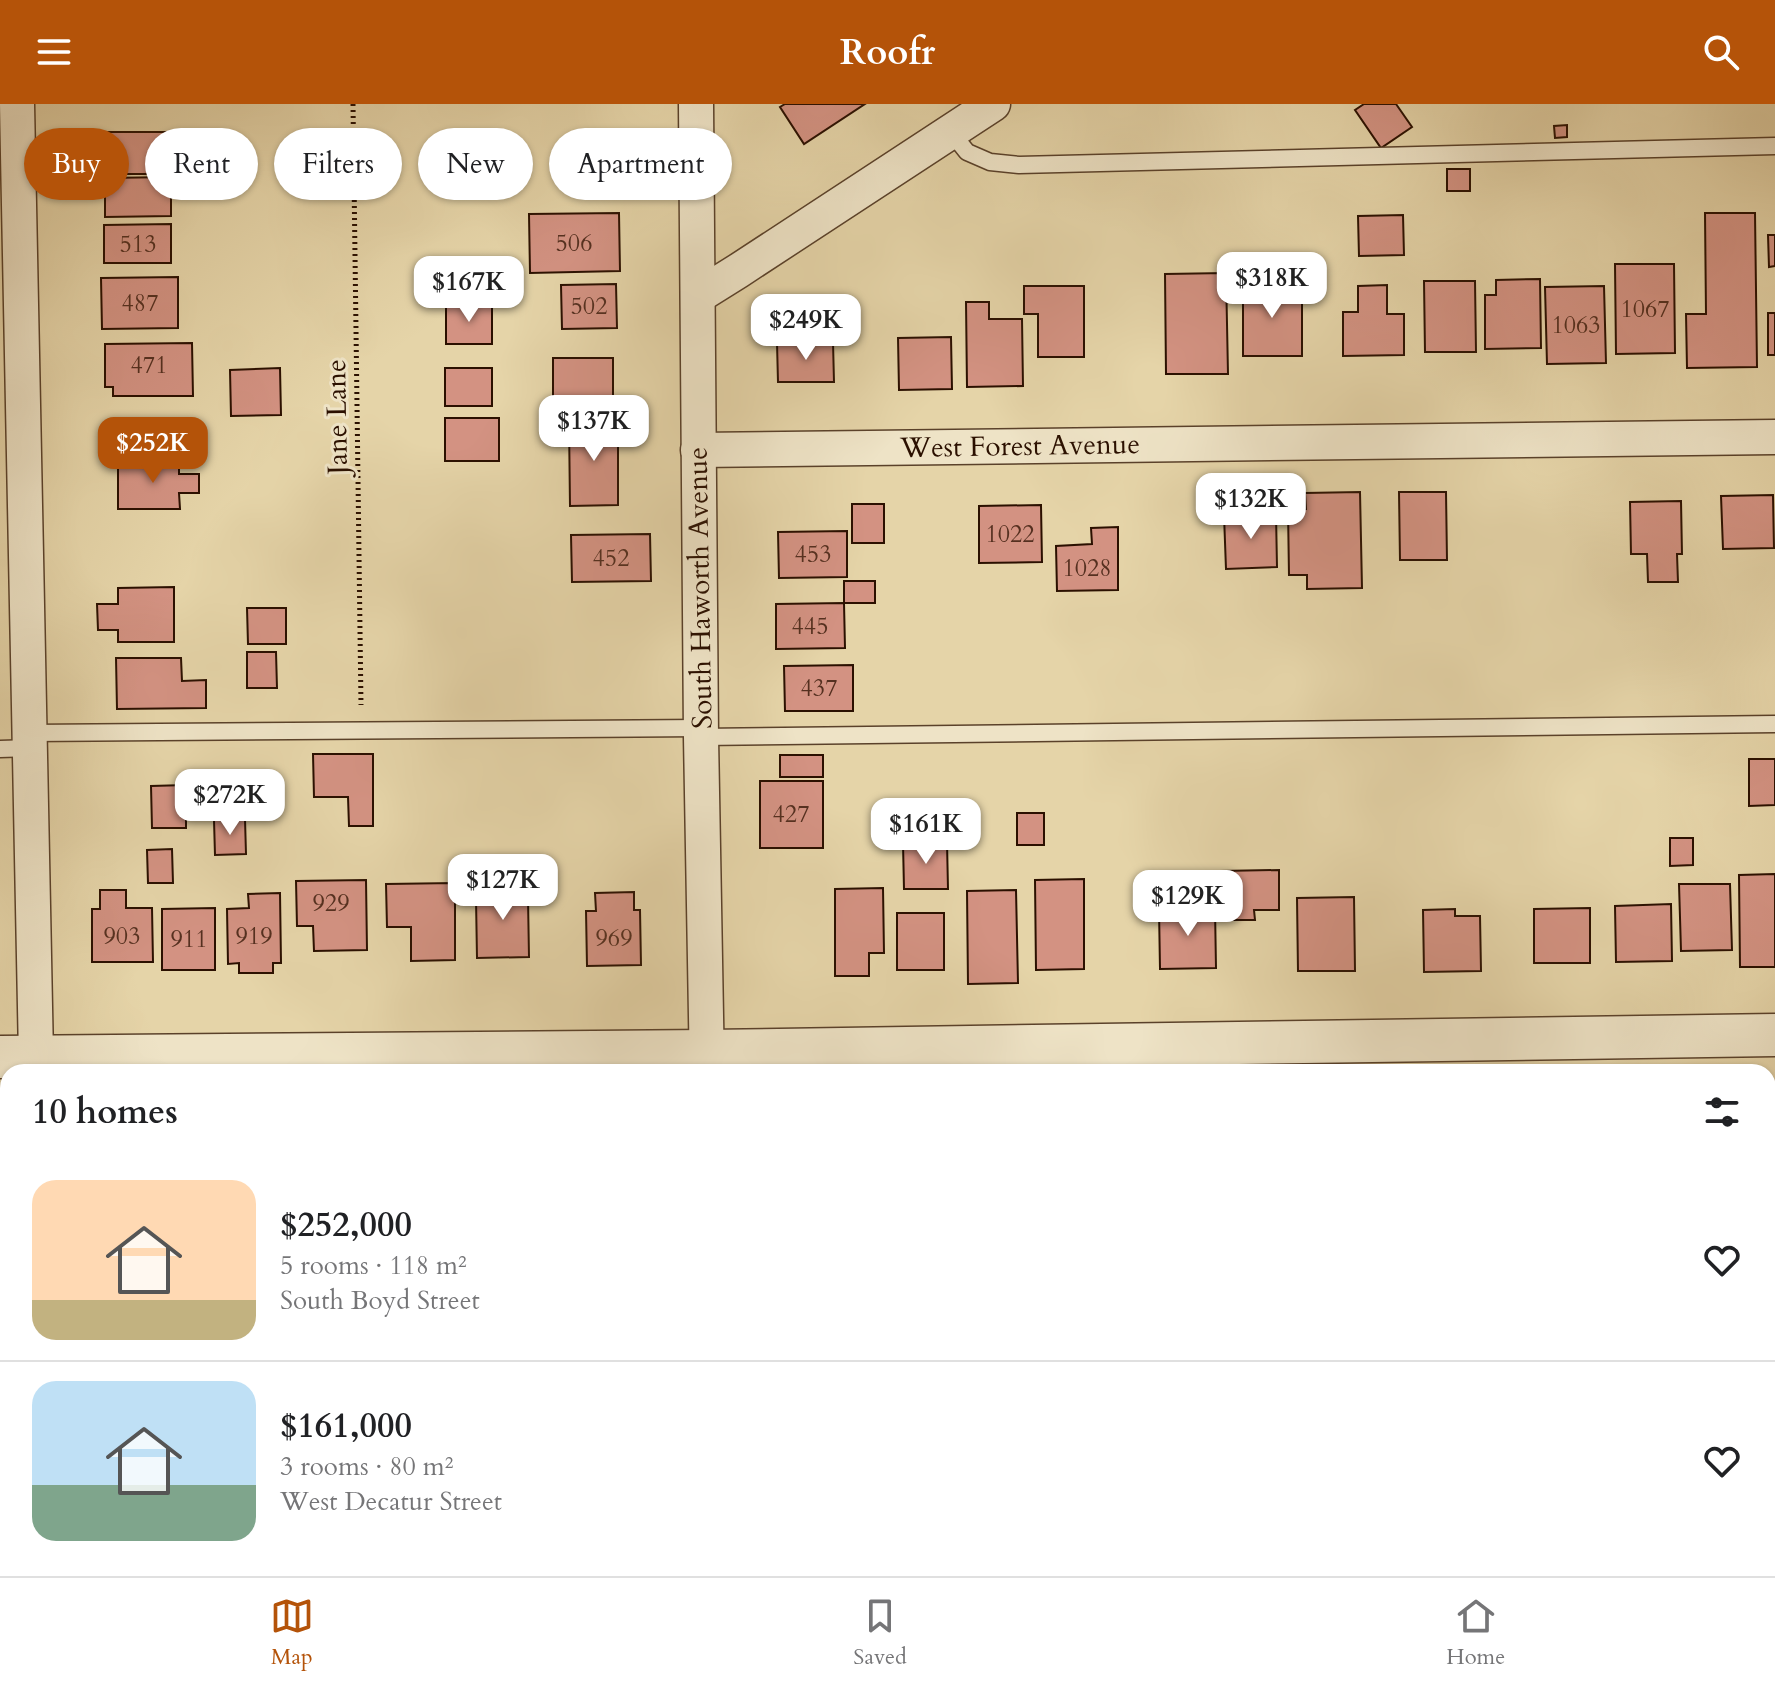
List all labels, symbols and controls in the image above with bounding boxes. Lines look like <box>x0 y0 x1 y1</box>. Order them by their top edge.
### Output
text: Roofr <box>840 28 935 77</box>
icon: menu <box>32 30 76 74</box>
icon: search <box>1699 30 1743 74</box>
chip: Buy <box>24 128 129 200</box>
chip: Rent <box>145 128 258 200</box>
chip: Filters <box>274 128 402 200</box>
chip: New <box>418 128 533 200</box>
chip: Apartment <box>549 128 732 200</box>
house number: 506 <box>556 227 592 260</box>
house number: 513 <box>120 228 156 261</box>
pin: $318K <box>1216 252 1328 320</box>
pin: $167K <box>413 256 525 324</box>
text: $318K <box>1235 260 1309 295</box>
text: $167K <box>432 264 506 299</box>
house number: 487 <box>122 287 158 320</box>
house number: 502 <box>571 290 607 323</box>
house number: 1067 <box>1620 293 1670 326</box>
pin: $249K <box>750 294 862 362</box>
text: $249K <box>769 302 843 337</box>
house number: 1063 <box>1551 309 1601 342</box>
house number: 471 <box>131 349 167 382</box>
street label: Jane Lane <box>317 359 357 479</box>
pin: $137K <box>538 395 650 463</box>
text: $137K <box>557 403 631 438</box>
pin: $252K <box>97 417 209 485</box>
text: $252K <box>116 425 190 460</box>
street label: West Forest Avenue <box>899 425 1140 467</box>
street label: South Haworth Avenue <box>679 447 721 729</box>
pin: $132K <box>1195 473 1307 541</box>
text: $132K <box>1214 481 1288 516</box>
house number: 1022 <box>985 518 1035 551</box>
house number: 453 <box>795 538 831 571</box>
house number: 452 <box>593 542 629 575</box>
house number: 1028 <box>1062 552 1112 585</box>
house number: 445 <box>792 610 828 643</box>
house number: 437 <box>801 672 837 705</box>
pin: $272K <box>174 769 286 837</box>
text: $272K <box>193 777 267 812</box>
house number: 427 <box>773 798 809 831</box>
pin: $161K <box>870 798 982 866</box>
text: $161K <box>889 806 963 841</box>
pin: $127K <box>447 854 559 922</box>
text: $127K <box>466 862 540 897</box>
pin: $129K <box>1132 870 1244 938</box>
text: $129K <box>1151 878 1225 913</box>
house number: 929 <box>313 887 349 920</box>
house number: 903 <box>104 920 140 953</box>
house number: 919 <box>236 920 272 953</box>
house number: 969 <box>596 922 632 955</box>
house number: 911 <box>171 923 207 956</box>
text: 10 homes <box>32 1089 178 1135</box>
icon: filters <box>1700 1090 1744 1134</box>
text: $252,000 <box>280 1202 412 1248</box>
icon: home <box>96 1212 192 1308</box>
icon: heart <box>1700 1238 1744 1282</box>
text: 5 rooms · 118 m² <box>280 1248 467 1283</box>
text: South Boyd Street <box>280 1283 480 1318</box>
text: $161,000 <box>280 1403 412 1449</box>
icon: home <box>96 1413 192 1509</box>
icon: heart <box>1700 1439 1744 1483</box>
text: 3 rooms · 80 m² <box>280 1449 453 1484</box>
text: West Decatur Street <box>280 1484 502 1519</box>
tab: Map <box>270 1594 314 1672</box>
tab: Saved <box>853 1594 907 1672</box>
tab: Home <box>1446 1594 1505 1672</box>

